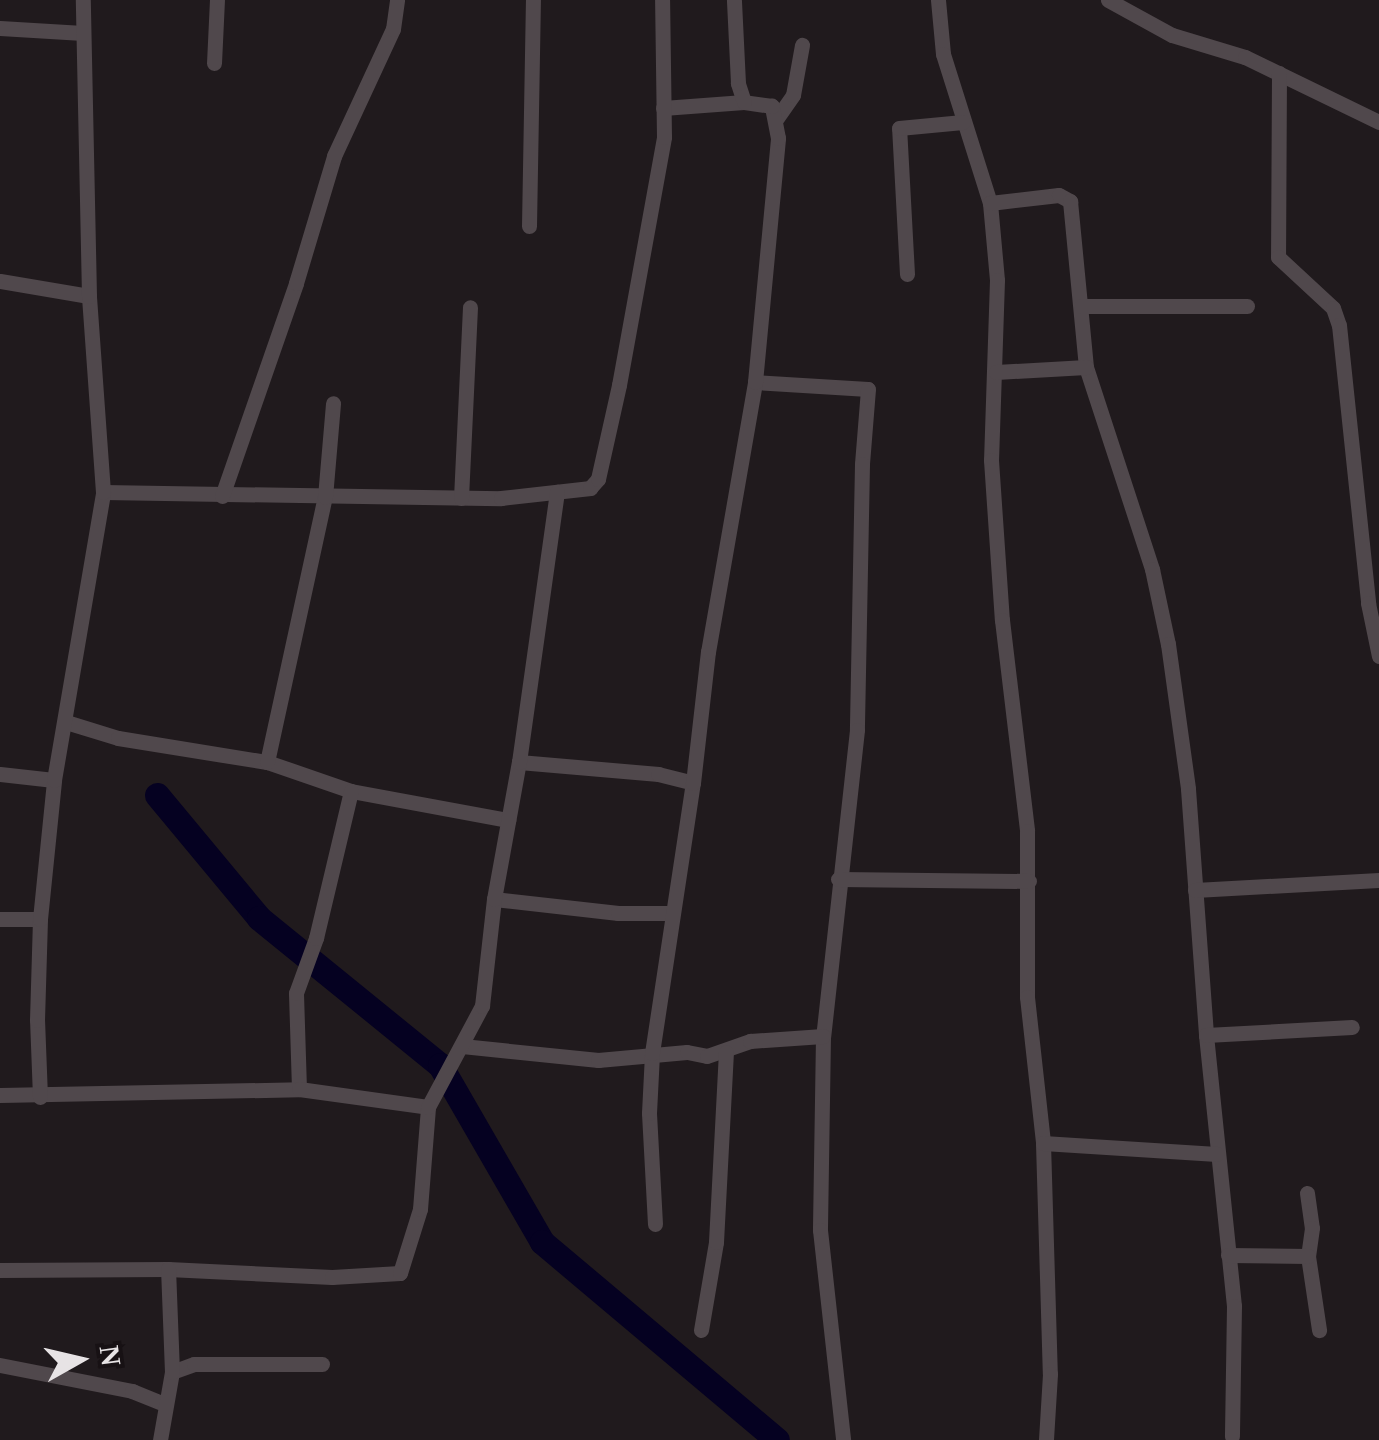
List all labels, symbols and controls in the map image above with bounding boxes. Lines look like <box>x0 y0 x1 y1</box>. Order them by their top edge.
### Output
north arrow <box>30 1310 130 1410</box>
text: N <box>93 1344 127 1368</box>

